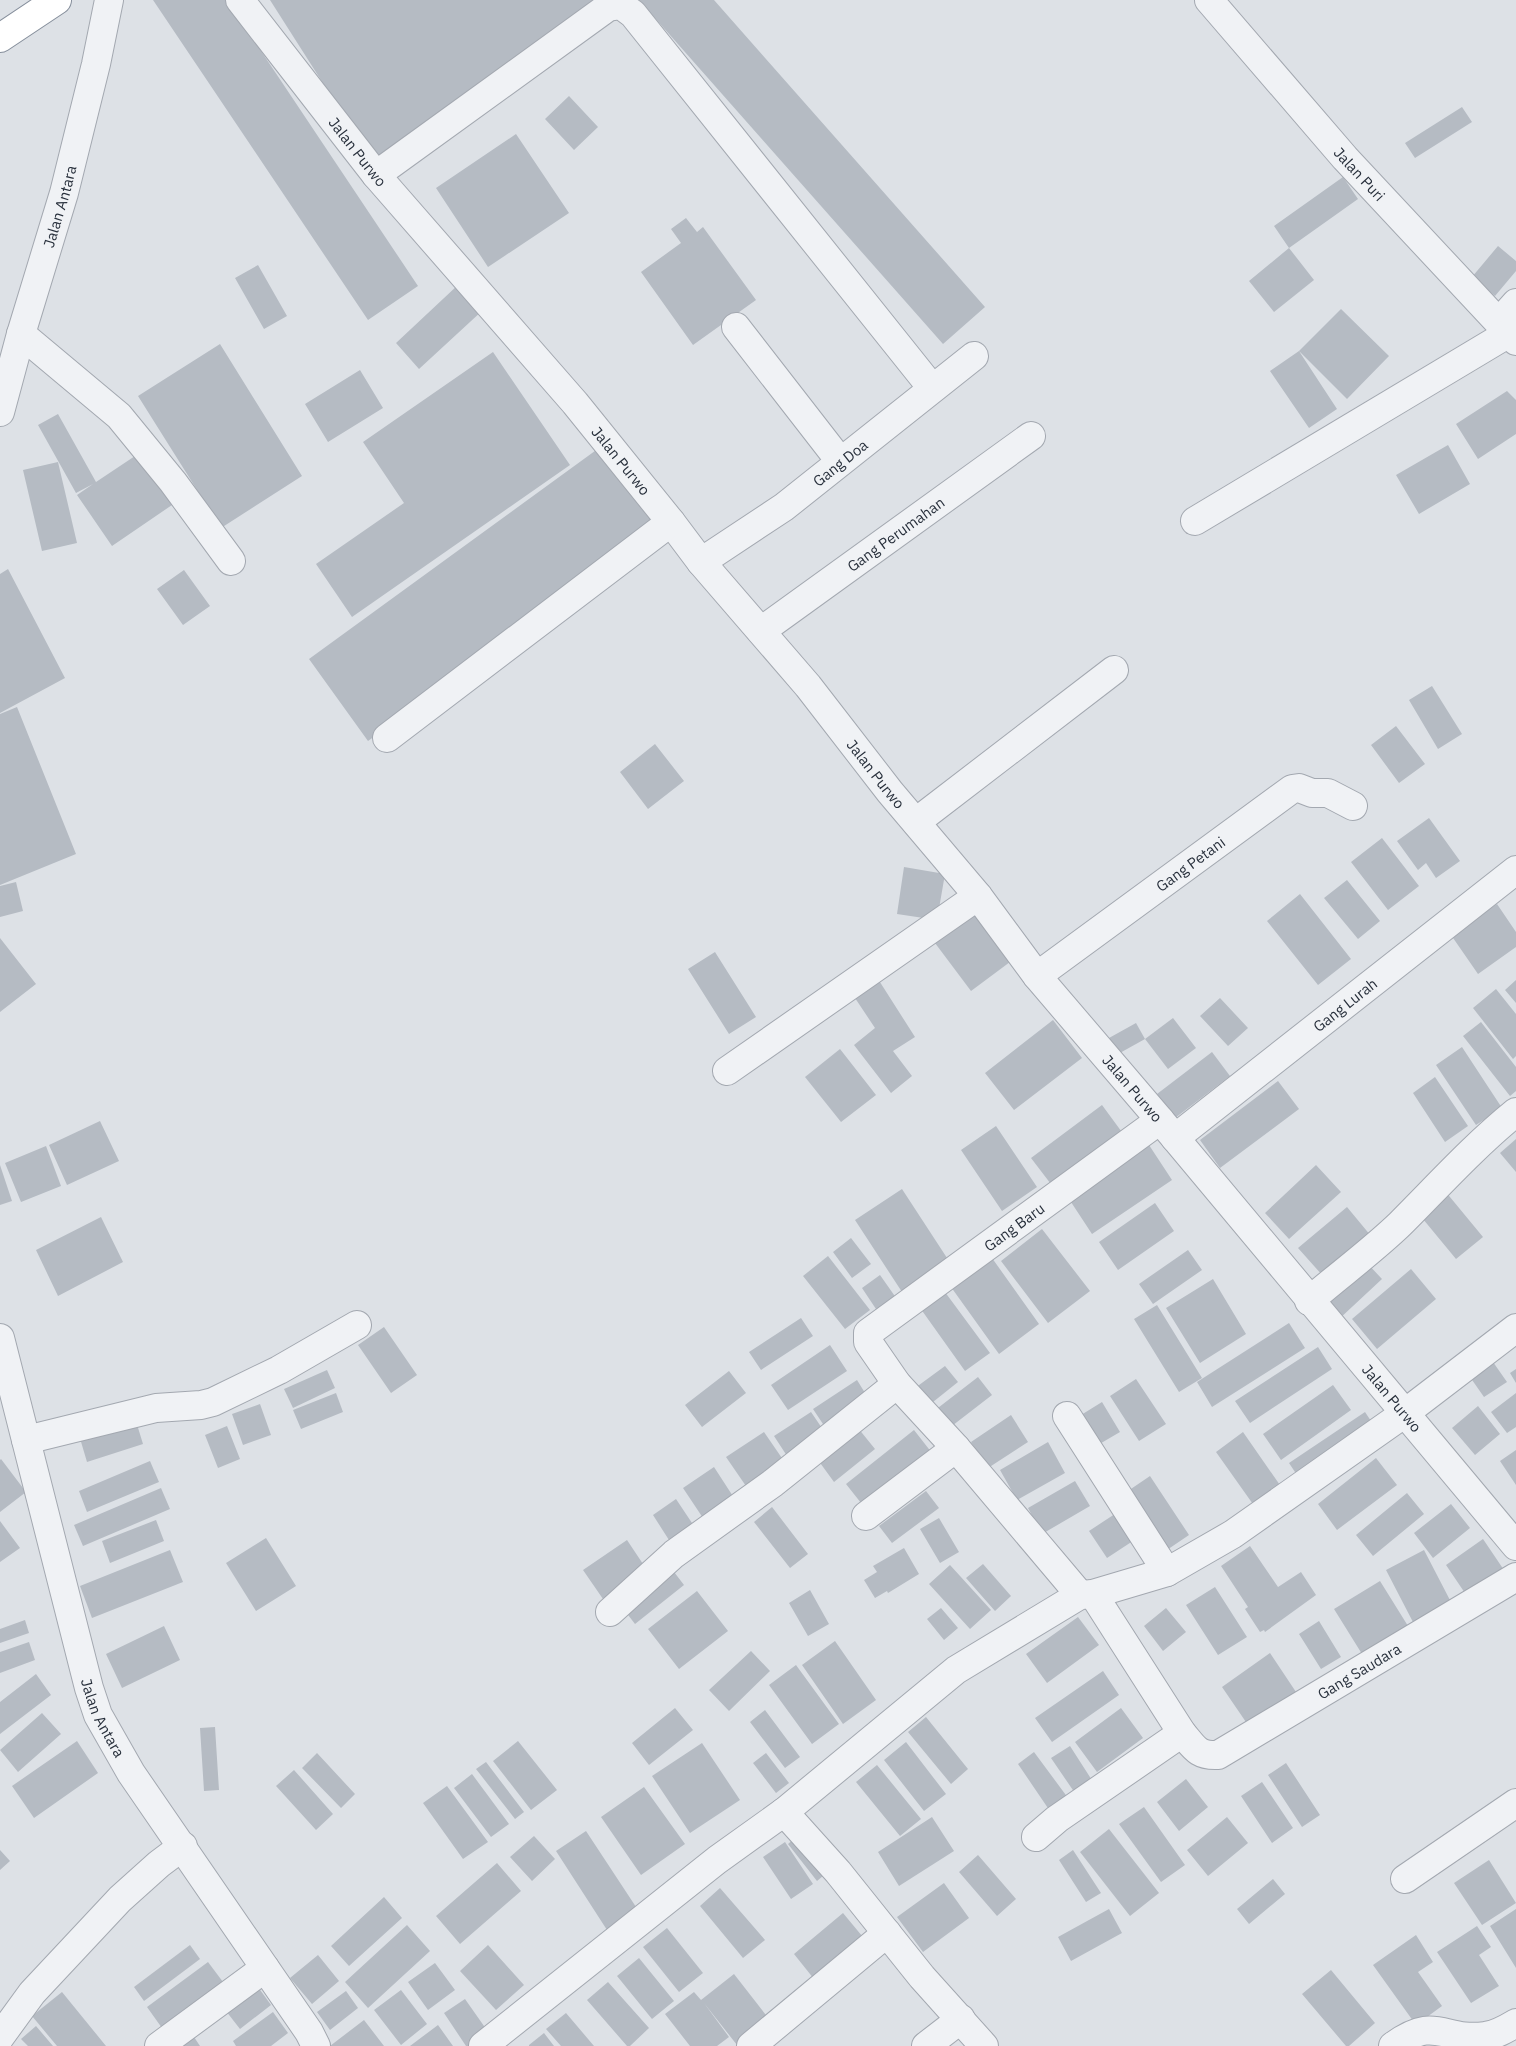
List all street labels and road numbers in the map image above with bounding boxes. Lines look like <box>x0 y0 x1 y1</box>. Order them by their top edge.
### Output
street label: Jalan Purwo <box>325 113 391 190</box>
street label: Jalan Puri <box>1330 143 1389 205</box>
street label: Jalan Antara <box>38 163 80 250</box>
street label: Jalan Purwo <box>588 422 655 499</box>
street label: Gang Doa <box>809 435 871 490</box>
street label: Gang Perumahan <box>843 492 948 575</box>
street label: Jalan Purwo <box>843 735 909 812</box>
street label: Gang Petani <box>1152 832 1229 895</box>
street label: Gang Lurah <box>1309 973 1381 1036</box>
street label: Jalan Purwo <box>1099 1050 1167 1126</box>
street label: Gang Baru <box>980 1198 1048 1255</box>
street label: Jalan Purwo <box>1358 1360 1426 1436</box>
street label: Gang Saudara <box>1314 1639 1404 1703</box>
street label: Jalan Antara <box>77 1676 129 1760</box>

